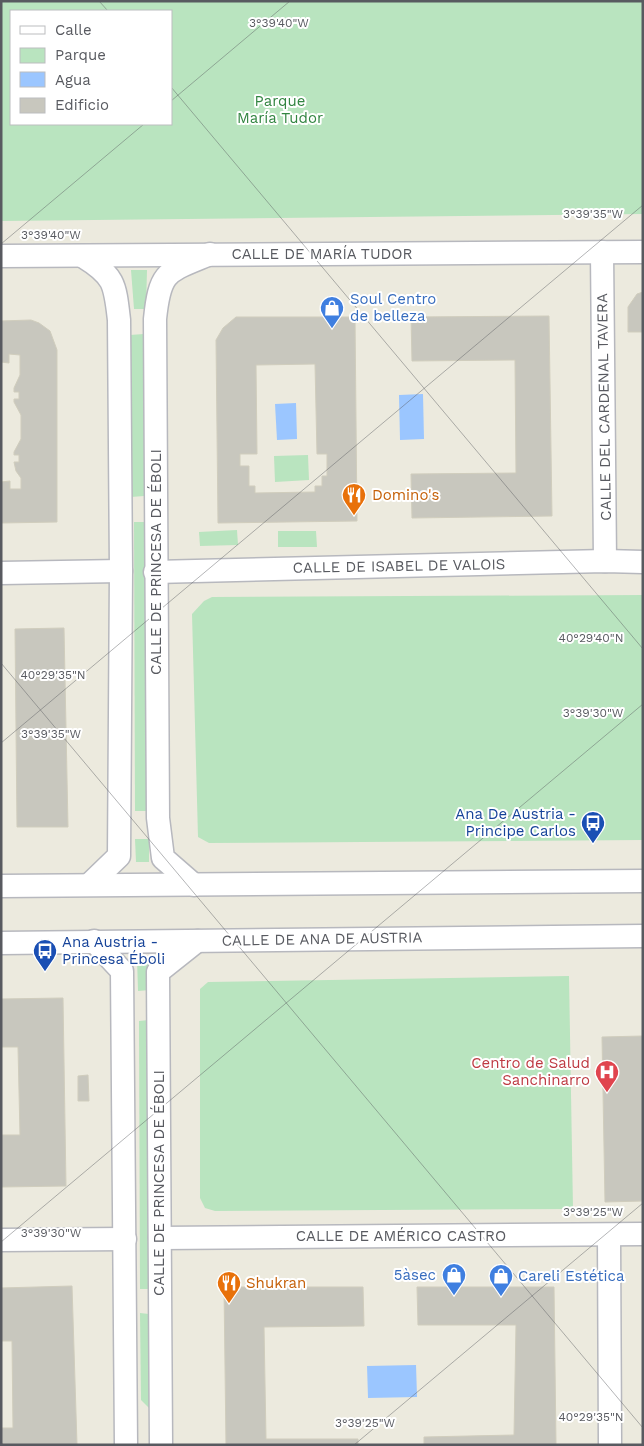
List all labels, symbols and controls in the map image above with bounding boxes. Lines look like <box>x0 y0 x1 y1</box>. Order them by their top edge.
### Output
legend <box>10 10 172 125</box>
text: 3°39'40"W <box>249 16 309 30</box>
text: Calle <box>55 21 92 39</box>
text: Parque <box>55 46 106 64</box>
text: Agua <box>55 71 91 89</box>
park label: Parque María Tudor <box>237 92 323 127</box>
text: Edificio <box>55 96 109 114</box>
text: 3°39'35"W <box>563 207 624 221</box>
text: 3°39'40"W <box>21 228 81 242</box>
street label: CALLE DE MARÍA TUDOR <box>231 245 413 263</box>
place label: Soul Centro de belleza <box>350 290 436 325</box>
street label: CALLE DEL CARDENAL TAVERA <box>593 293 615 521</box>
shop icon: Soul Centro de belleza <box>319 295 345 329</box>
street label: CALLE DE PRINCESA DE ÉBOLI <box>147 449 165 675</box>
restaurant icon: Domino's <box>341 482 367 516</box>
place label: Domino's <box>372 486 439 504</box>
street label: CALLE DE ISABEL DE VALOIS <box>292 555 506 577</box>
text: 40°29'40"N <box>559 631 623 645</box>
text: 40°29'35"N <box>20 668 86 682</box>
text: 3°39'30"W <box>563 706 624 720</box>
text: 3°39'35"W <box>21 727 82 741</box>
place label: Ana De Austria - Principe Carlos <box>455 805 576 840</box>
bus stop icon: Ana De Austria - Principe Carlos <box>580 810 606 844</box>
street label: CALLE DE ANA DE AUSTRIA <box>222 928 423 950</box>
place label: Ana Austria - Princesa Éboli <box>62 933 165 968</box>
bus stop icon: Ana Austria - Princesa Éboli <box>32 938 58 972</box>
place label: Centro de Salud Sanchinarro <box>471 1054 590 1089</box>
hospital icon: Centro de Salud Sanchinarro <box>594 1059 620 1093</box>
street label: CALLE DE PRINCESA DE ÉBOLI <box>150 1070 168 1296</box>
text: 3°39'25"W <box>563 1205 624 1219</box>
text: 3°39'30"W <box>21 1226 82 1240</box>
street label: CALLE DE AMÉRICO CASTRO <box>296 1227 506 1245</box>
shop icon: 5àsec <box>441 1262 467 1296</box>
shop icon: Careli Estética <box>488 1263 514 1297</box>
place label: 5àsec <box>394 1266 436 1284</box>
place label: Careli Estética <box>518 1267 625 1285</box>
restaurant icon: Shukran <box>216 1270 242 1304</box>
place label: Shukran <box>246 1274 306 1292</box>
text: 40°29'35"N <box>558 1410 624 1424</box>
text: 3°39'25"W <box>335 1416 396 1430</box>

